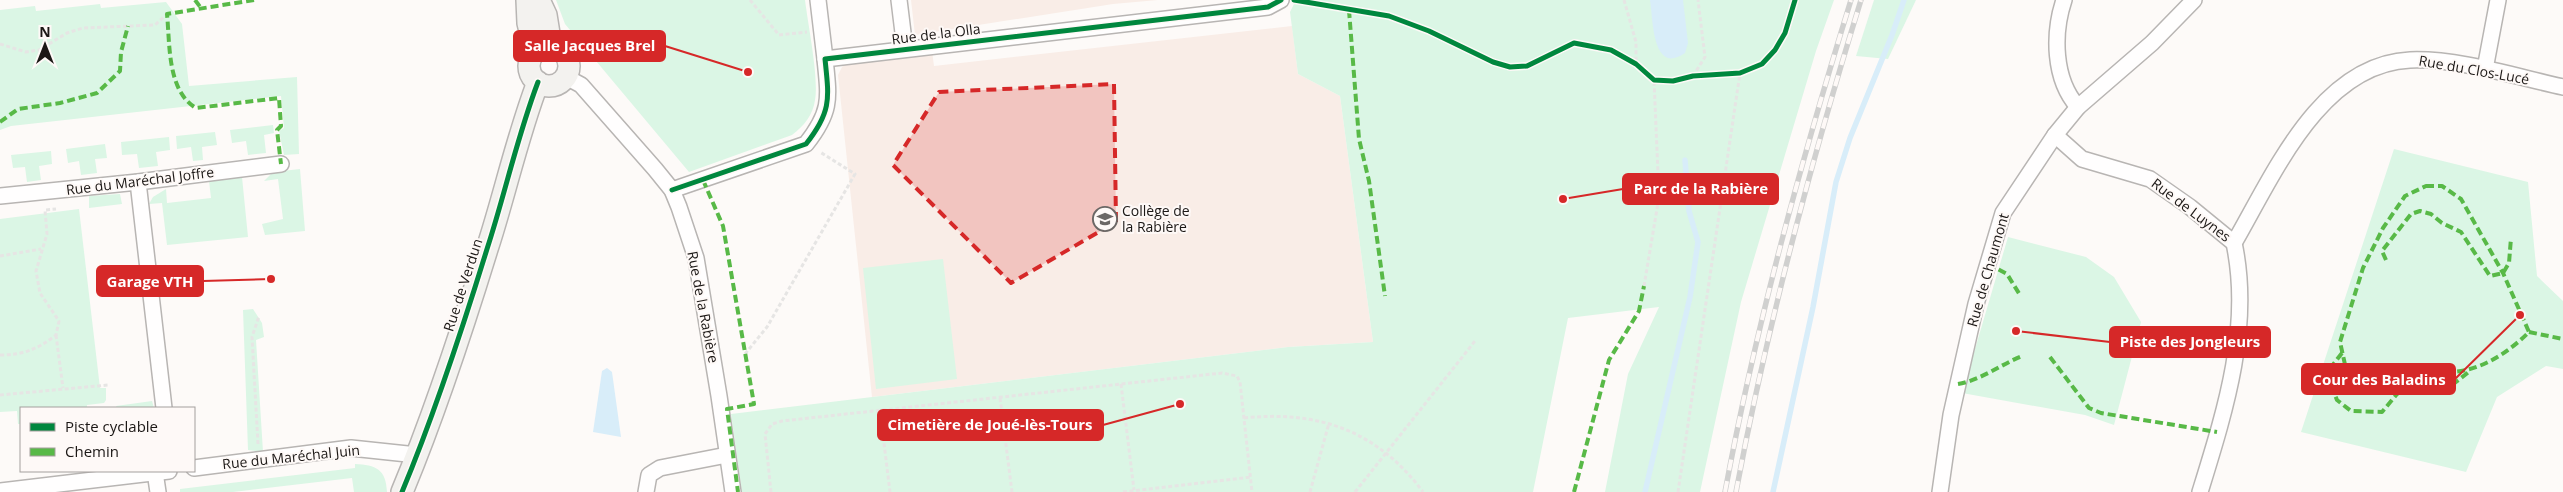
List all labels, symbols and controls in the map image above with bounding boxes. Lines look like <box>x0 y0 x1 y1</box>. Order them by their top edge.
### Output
street label: Rue de la Olla <box>890 19 982 48</box>
north arrow <box>20 20 70 70</box>
text: N <box>39 22 51 41</box>
callout: Salle Jacques Brel <box>514 31 665 61</box>
text: Salle Jacques Brel <box>525 35 655 55</box>
street label: Rue du Clos-Lucé <box>2417 50 2531 89</box>
street label: Rue du Maréchal Joffre <box>65 162 215 199</box>
street label: Rue de Luynes <box>2148 173 2235 246</box>
callout: Parc de la Rabière <box>1623 174 1778 204</box>
text: Parc de la Rabière <box>1634 178 1768 198</box>
place label: Collège de la Rabière <box>1122 201 1190 236</box>
school or university icon: Collège de la Rabière <box>1092 206 1118 232</box>
street label: Rue de Chaumont <box>1962 211 2013 329</box>
street label: Rue de Verdun <box>439 236 486 334</box>
street label: Rue de la Rabière <box>683 249 724 365</box>
callout: Garage VTH <box>97 266 203 296</box>
text: Garage VTH <box>107 271 193 291</box>
callout: Piste des Jongleurs <box>2110 327 2270 357</box>
text: Piste des Jongleurs <box>2120 331 2260 351</box>
callout: Cour des Baladins <box>2302 364 2455 394</box>
text: Cour des Baladins <box>2312 369 2446 389</box>
legend <box>20 407 195 472</box>
callout: Cimetière de Joué-lès-Tours <box>878 410 1103 440</box>
text: Cimetière de Joué-lès-Tours <box>887 414 1093 434</box>
text: Piste cyclable <box>65 416 158 436</box>
street label: Rue du Maréchal Juin <box>221 440 361 473</box>
text: Chemin <box>65 441 119 461</box>

